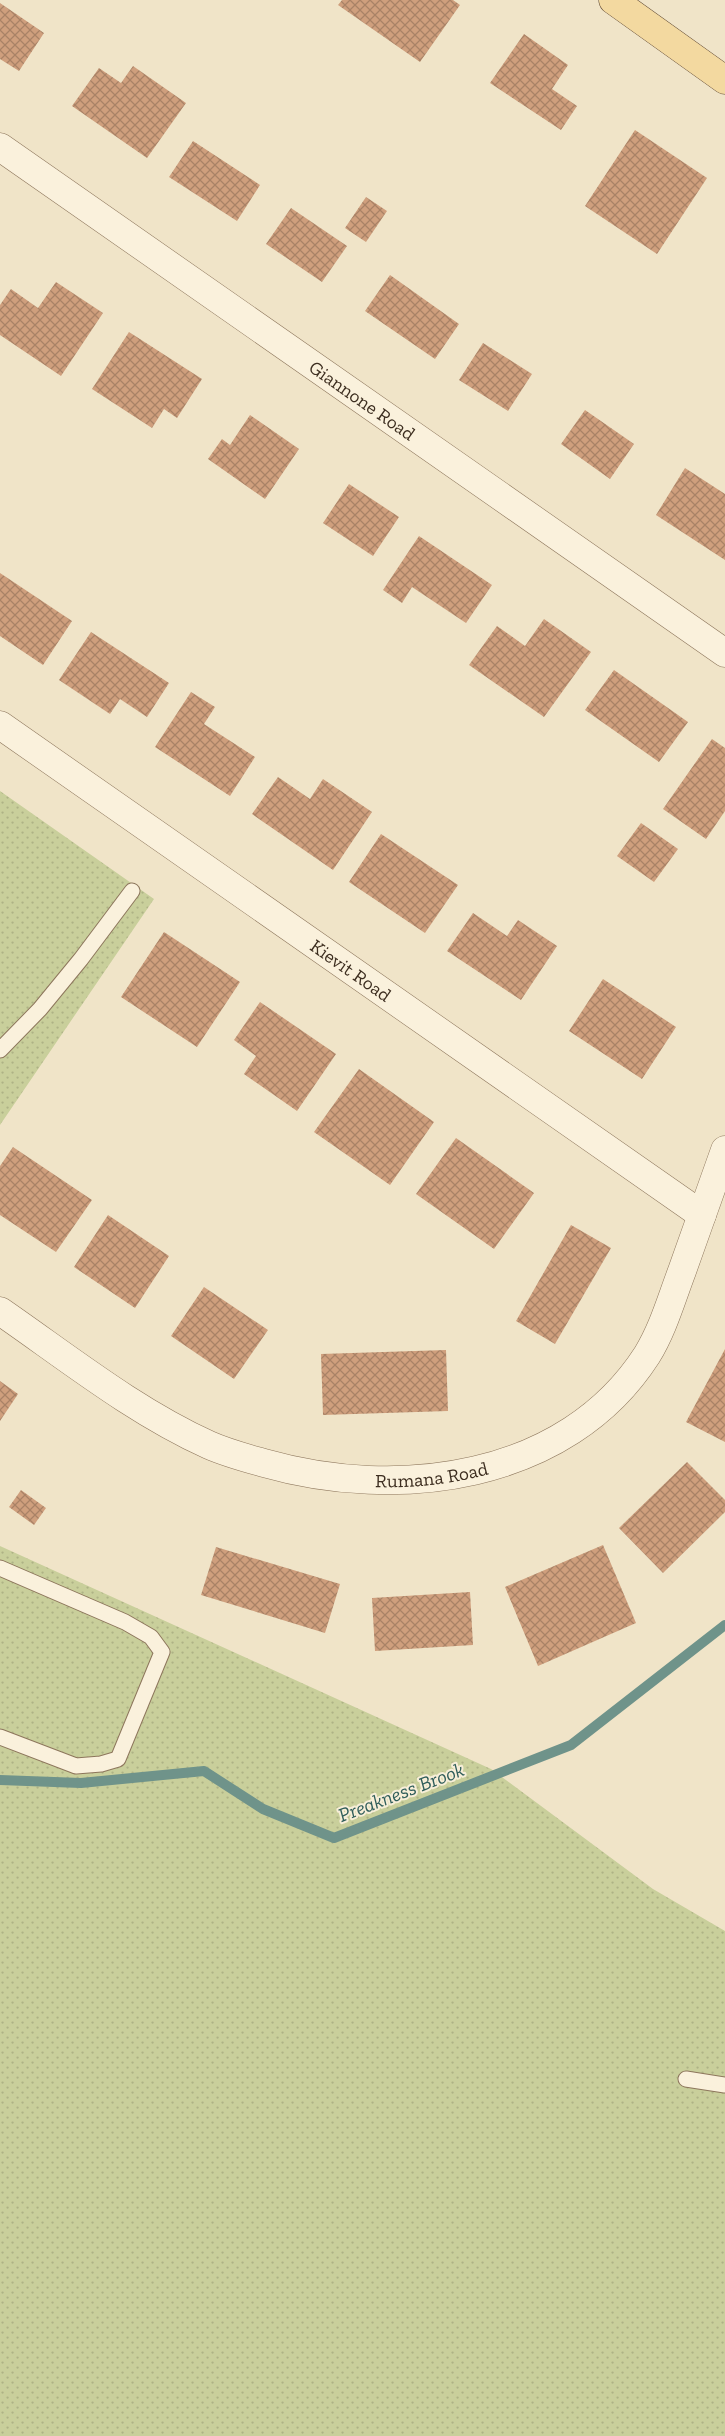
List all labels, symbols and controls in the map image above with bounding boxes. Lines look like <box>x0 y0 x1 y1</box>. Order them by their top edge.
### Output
street label: Giannone Road <box>305 355 420 446</box>
street label: Kievit Road <box>306 934 396 1007</box>
street label: Rumana Road <box>375 1457 491 1492</box>
water label: Preakness Brook <box>335 1757 467 1827</box>

